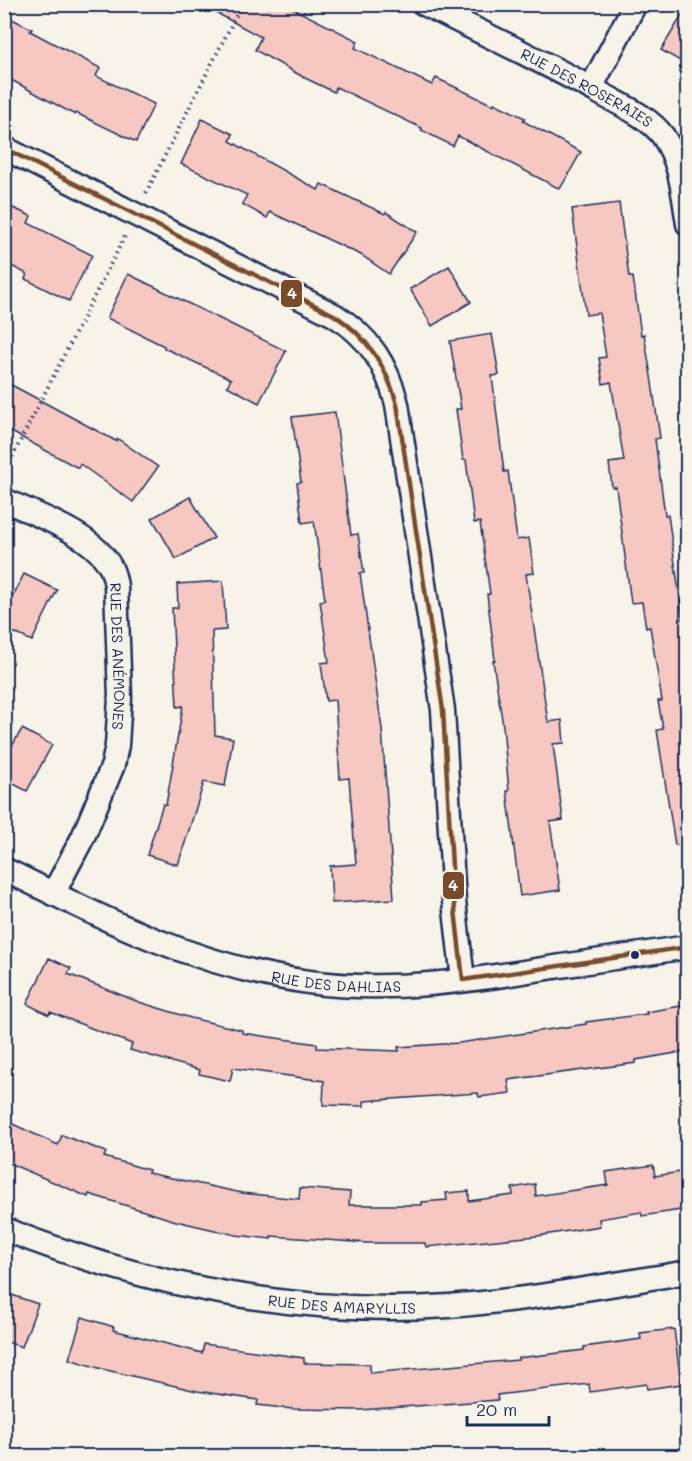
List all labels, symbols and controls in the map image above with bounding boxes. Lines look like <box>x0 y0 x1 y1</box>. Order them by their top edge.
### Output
street label: RUE DES ROSERAIES <box>518 43 657 131</box>
line badge: 4 <box>280 279 303 308</box>
text: 4 <box>287 282 297 303</box>
street label: RUE DES ANÉMONES <box>106 582 130 730</box>
line badge: 4 <box>442 871 465 900</box>
text: 4 <box>448 874 458 895</box>
unlabelled marker <box>629 949 641 961</box>
street label: RUE DES DAHLIAS <box>270 966 401 996</box>
street label: RUE DES AMARYLLIS <box>267 1290 416 1318</box>
scale bar <box>467 1389 550 1427</box>
text: 20 m <box>476 1397 517 1421</box>

